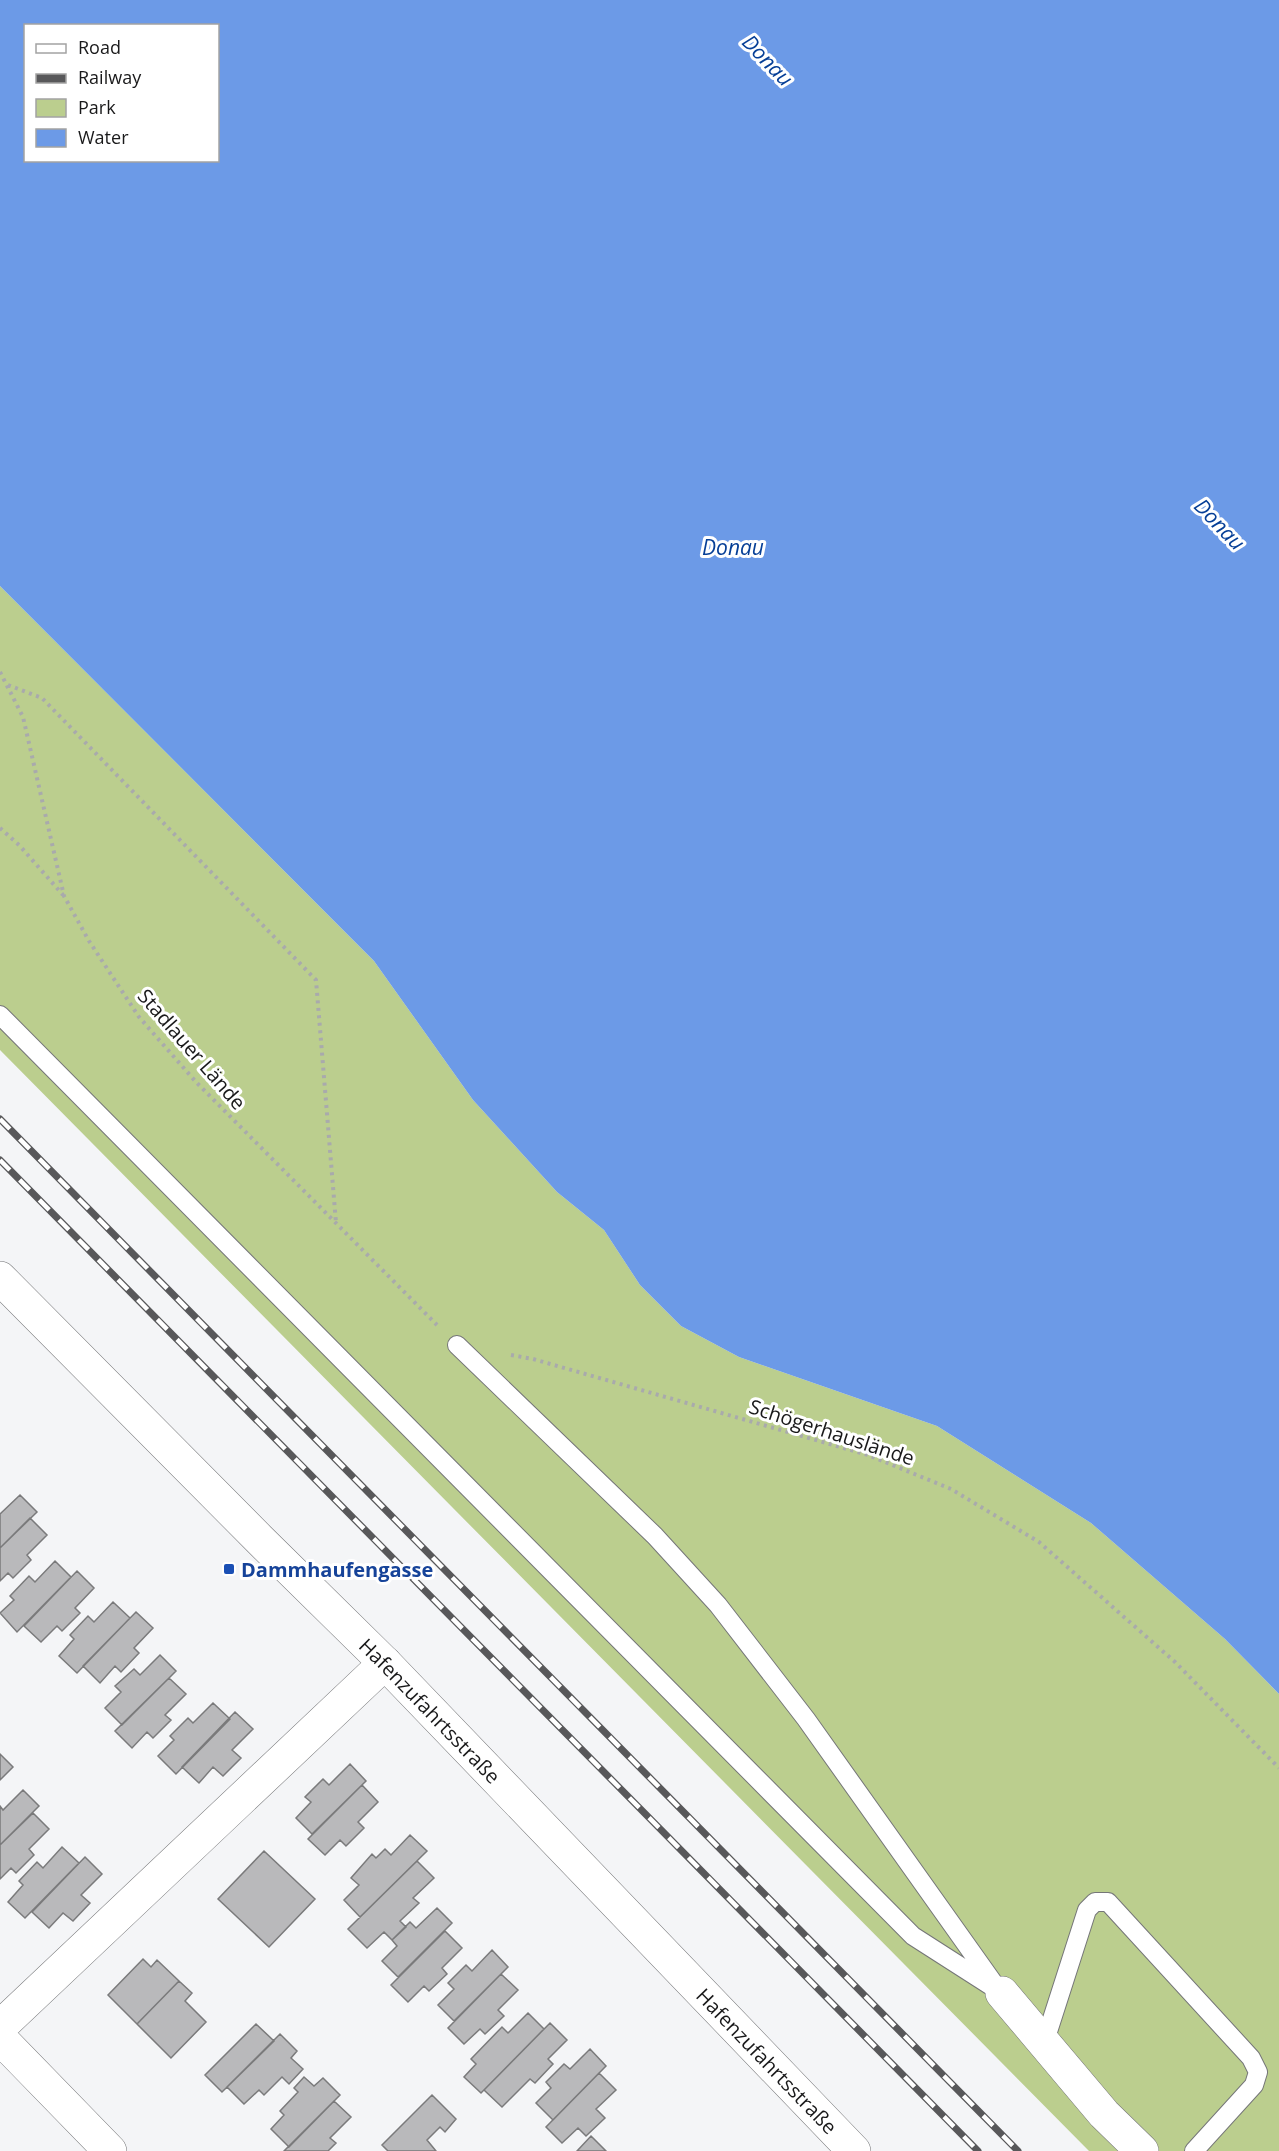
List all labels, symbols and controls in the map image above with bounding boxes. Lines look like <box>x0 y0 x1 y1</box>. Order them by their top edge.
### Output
legend <box>24 24 219 162</box>
water label: Donau <box>736 28 800 92</box>
text: Road <box>78 35 121 59</box>
text: Railway <box>78 65 142 89</box>
text: Park <box>78 95 116 119</box>
text: Water <box>78 125 129 149</box>
water label: Donau <box>1188 492 1252 556</box>
water label: Donau <box>702 533 764 561</box>
street label: Stadlauer Lände <box>132 983 252 1115</box>
street label: Schögerhauslände <box>746 1393 918 1471</box>
place label: Dammhaufengasse <box>241 1556 433 1583</box>
marker: Dammhaufengasse <box>222 1562 236 1576</box>
street label: Hafenzufahrtsstraße <box>354 1632 507 1789</box>
street label: Hafenzufahrtsstraße <box>691 1982 844 2139</box>

